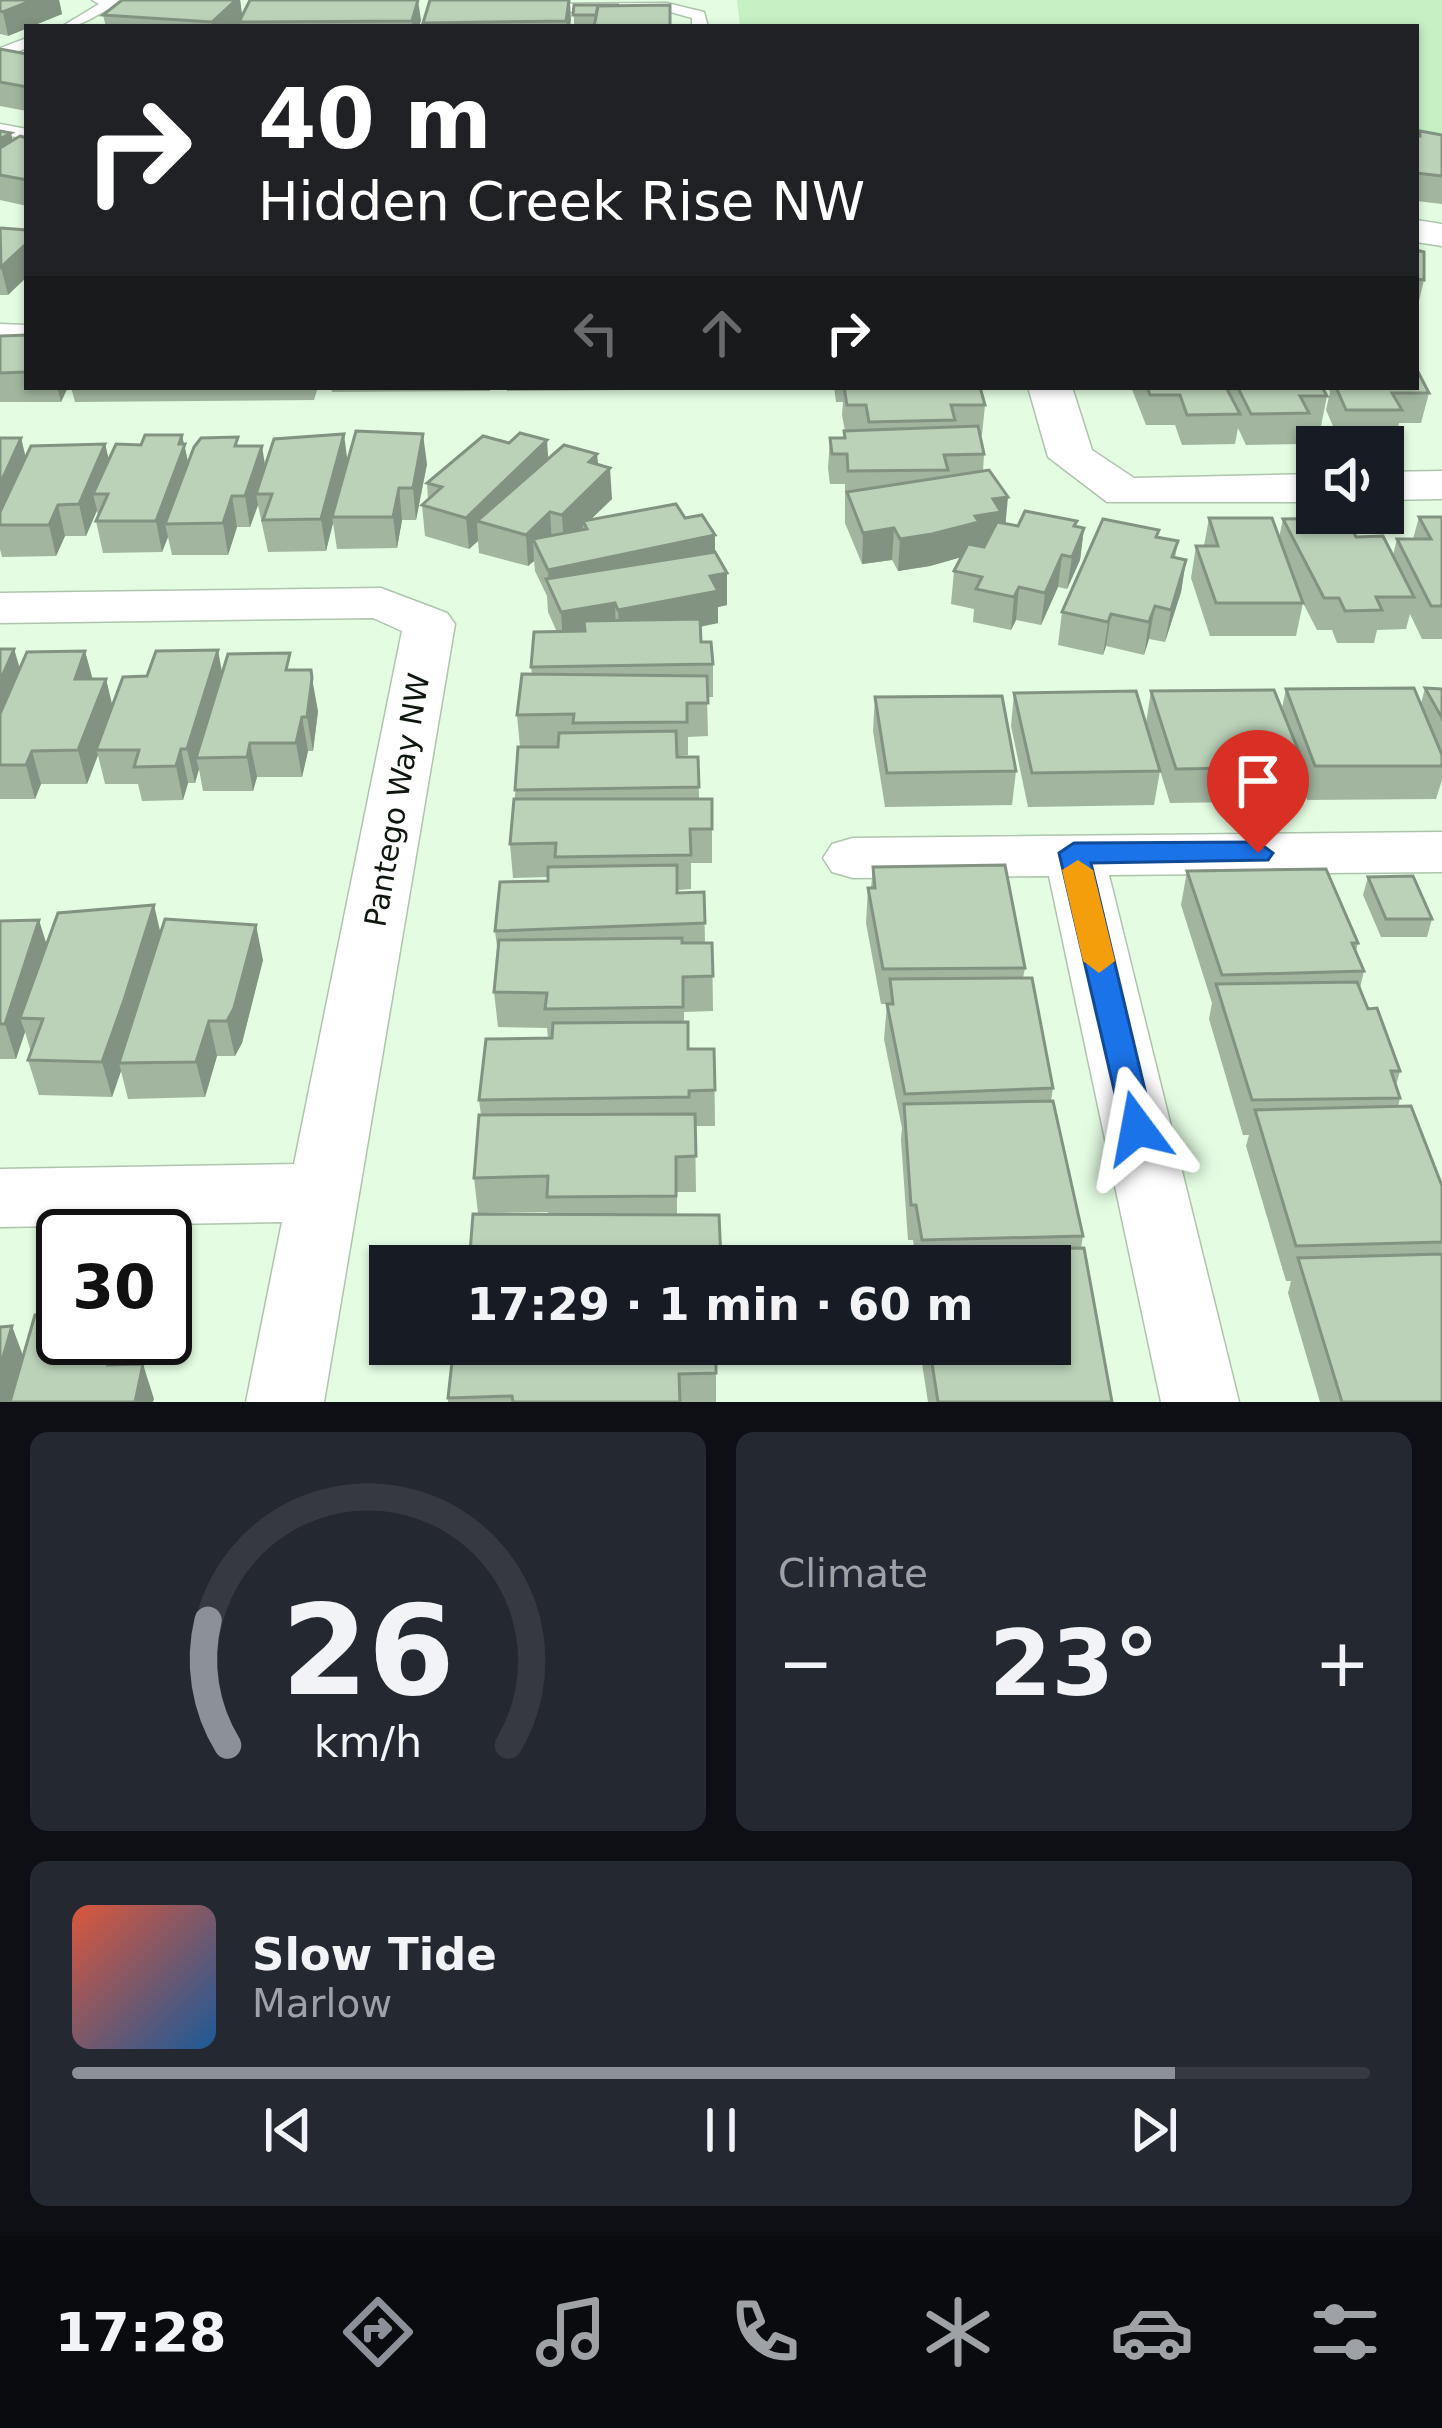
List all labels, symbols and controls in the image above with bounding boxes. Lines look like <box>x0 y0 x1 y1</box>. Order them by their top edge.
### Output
text: 40 m <box>258 70 492 168</box>
icon: right <box>60 72 216 228</box>
text: Hidden Creek Rise NW <box>258 170 865 233</box>
icon: left <box>563 300 629 366</box>
icon: ahead <box>689 300 755 366</box>
icon: right <box>815 300 881 366</box>
map controls <box>1296 426 1404 534</box>
button: sound <box>1296 426 1404 534</box>
street label: Pantego Way NW <box>357 670 437 930</box>
pin <box>1207 730 1309 853</box>
icon: arrive <box>1225 748 1291 814</box>
position arrow <box>1074 1065 1200 1191</box>
speed limit sign: 30 <box>36 1209 192 1365</box>
text: 17:29 · 1 min · 60 m <box>467 1278 973 1331</box>
text: Climate <box>778 1551 928 1596</box>
text: 26 <box>281 1578 455 1723</box>
text: 23° <box>989 1611 1159 1716</box>
text: − <box>778 1625 833 1702</box>
text: + <box>1315 1625 1370 1702</box>
text: km/h <box>314 1716 422 1766</box>
text: Slow Tide <box>252 1928 497 1981</box>
text: Marlow <box>252 1981 392 2026</box>
icon: previous <box>255 2097 321 2163</box>
icon: pause <box>688 2097 754 2163</box>
icon: next <box>1121 2097 1187 2163</box>
icon: directions <box>336 2290 420 2374</box>
icon: music <box>529 2290 613 2374</box>
icon: phone <box>723 2290 807 2374</box>
icon: climate <box>916 2290 1000 2374</box>
icon: car <box>1110 2290 1194 2374</box>
icon: filters <box>1303 2290 1387 2374</box>
text: 17:28 <box>55 2301 227 2364</box>

